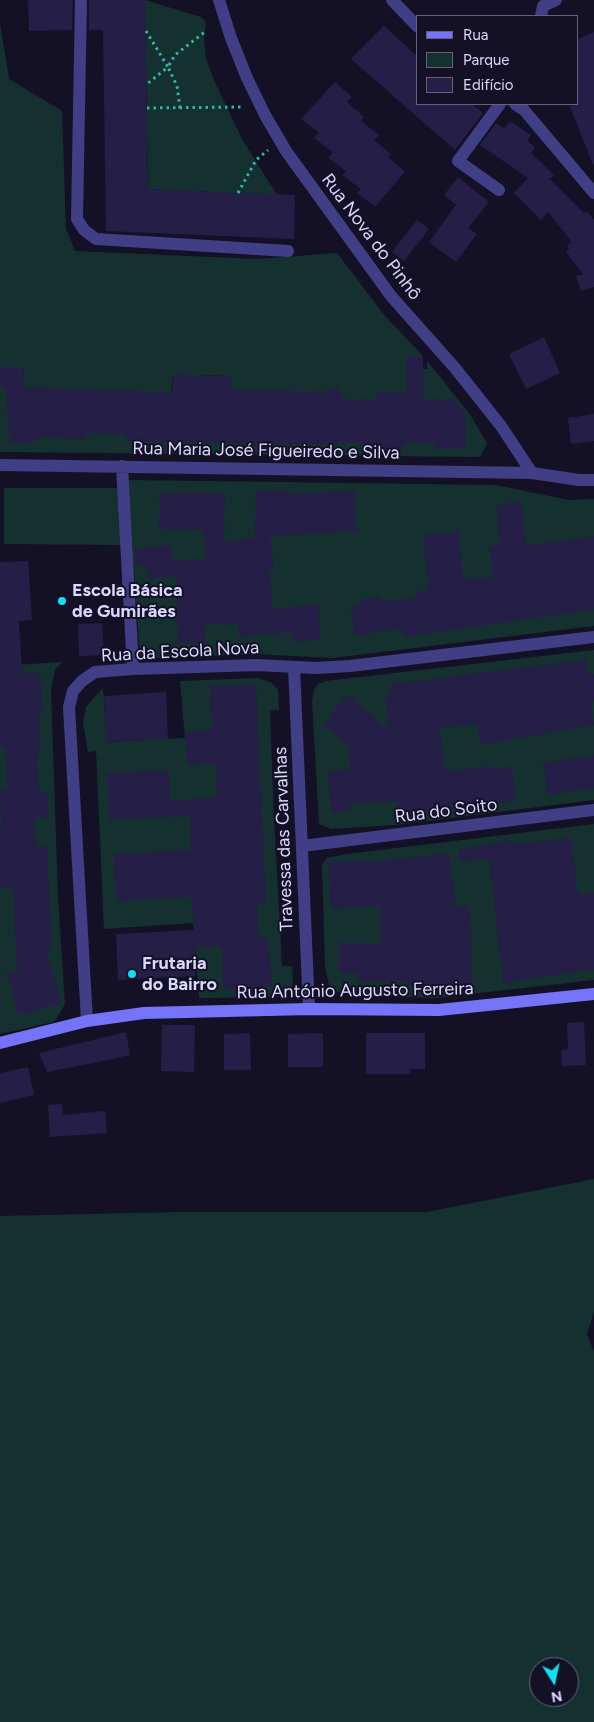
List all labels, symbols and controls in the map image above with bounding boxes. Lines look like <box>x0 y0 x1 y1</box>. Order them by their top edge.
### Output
legend <box>416 15 579 105</box>
text: Rua <box>463 26 488 44</box>
text: Parque <box>463 51 510 69</box>
text: Edifício <box>463 76 513 94</box>
street label: Rua Nova do Pinhô <box>317 170 425 304</box>
street label: Rua Maria José Figueiredo e Silva <box>132 438 400 464</box>
place label: Escola Básica de Gumirães <box>72 580 183 622</box>
marker: Escola Básica de Gumirães <box>56 595 68 607</box>
street label: Rua da Escola Nova <box>100 637 260 667</box>
street label: Travessa das Carvalhas <box>270 747 298 931</box>
street label: Rua do Soito <box>393 794 499 828</box>
place label: Frutaria do Bairro <box>142 953 217 996</box>
marker: Frutaria do Bairro <box>126 968 138 980</box>
street label: Rua António Augusto Ferreira <box>236 978 474 1004</box>
north arrow <box>529 1657 579 1707</box>
text: N <box>550 1687 563 1706</box>

